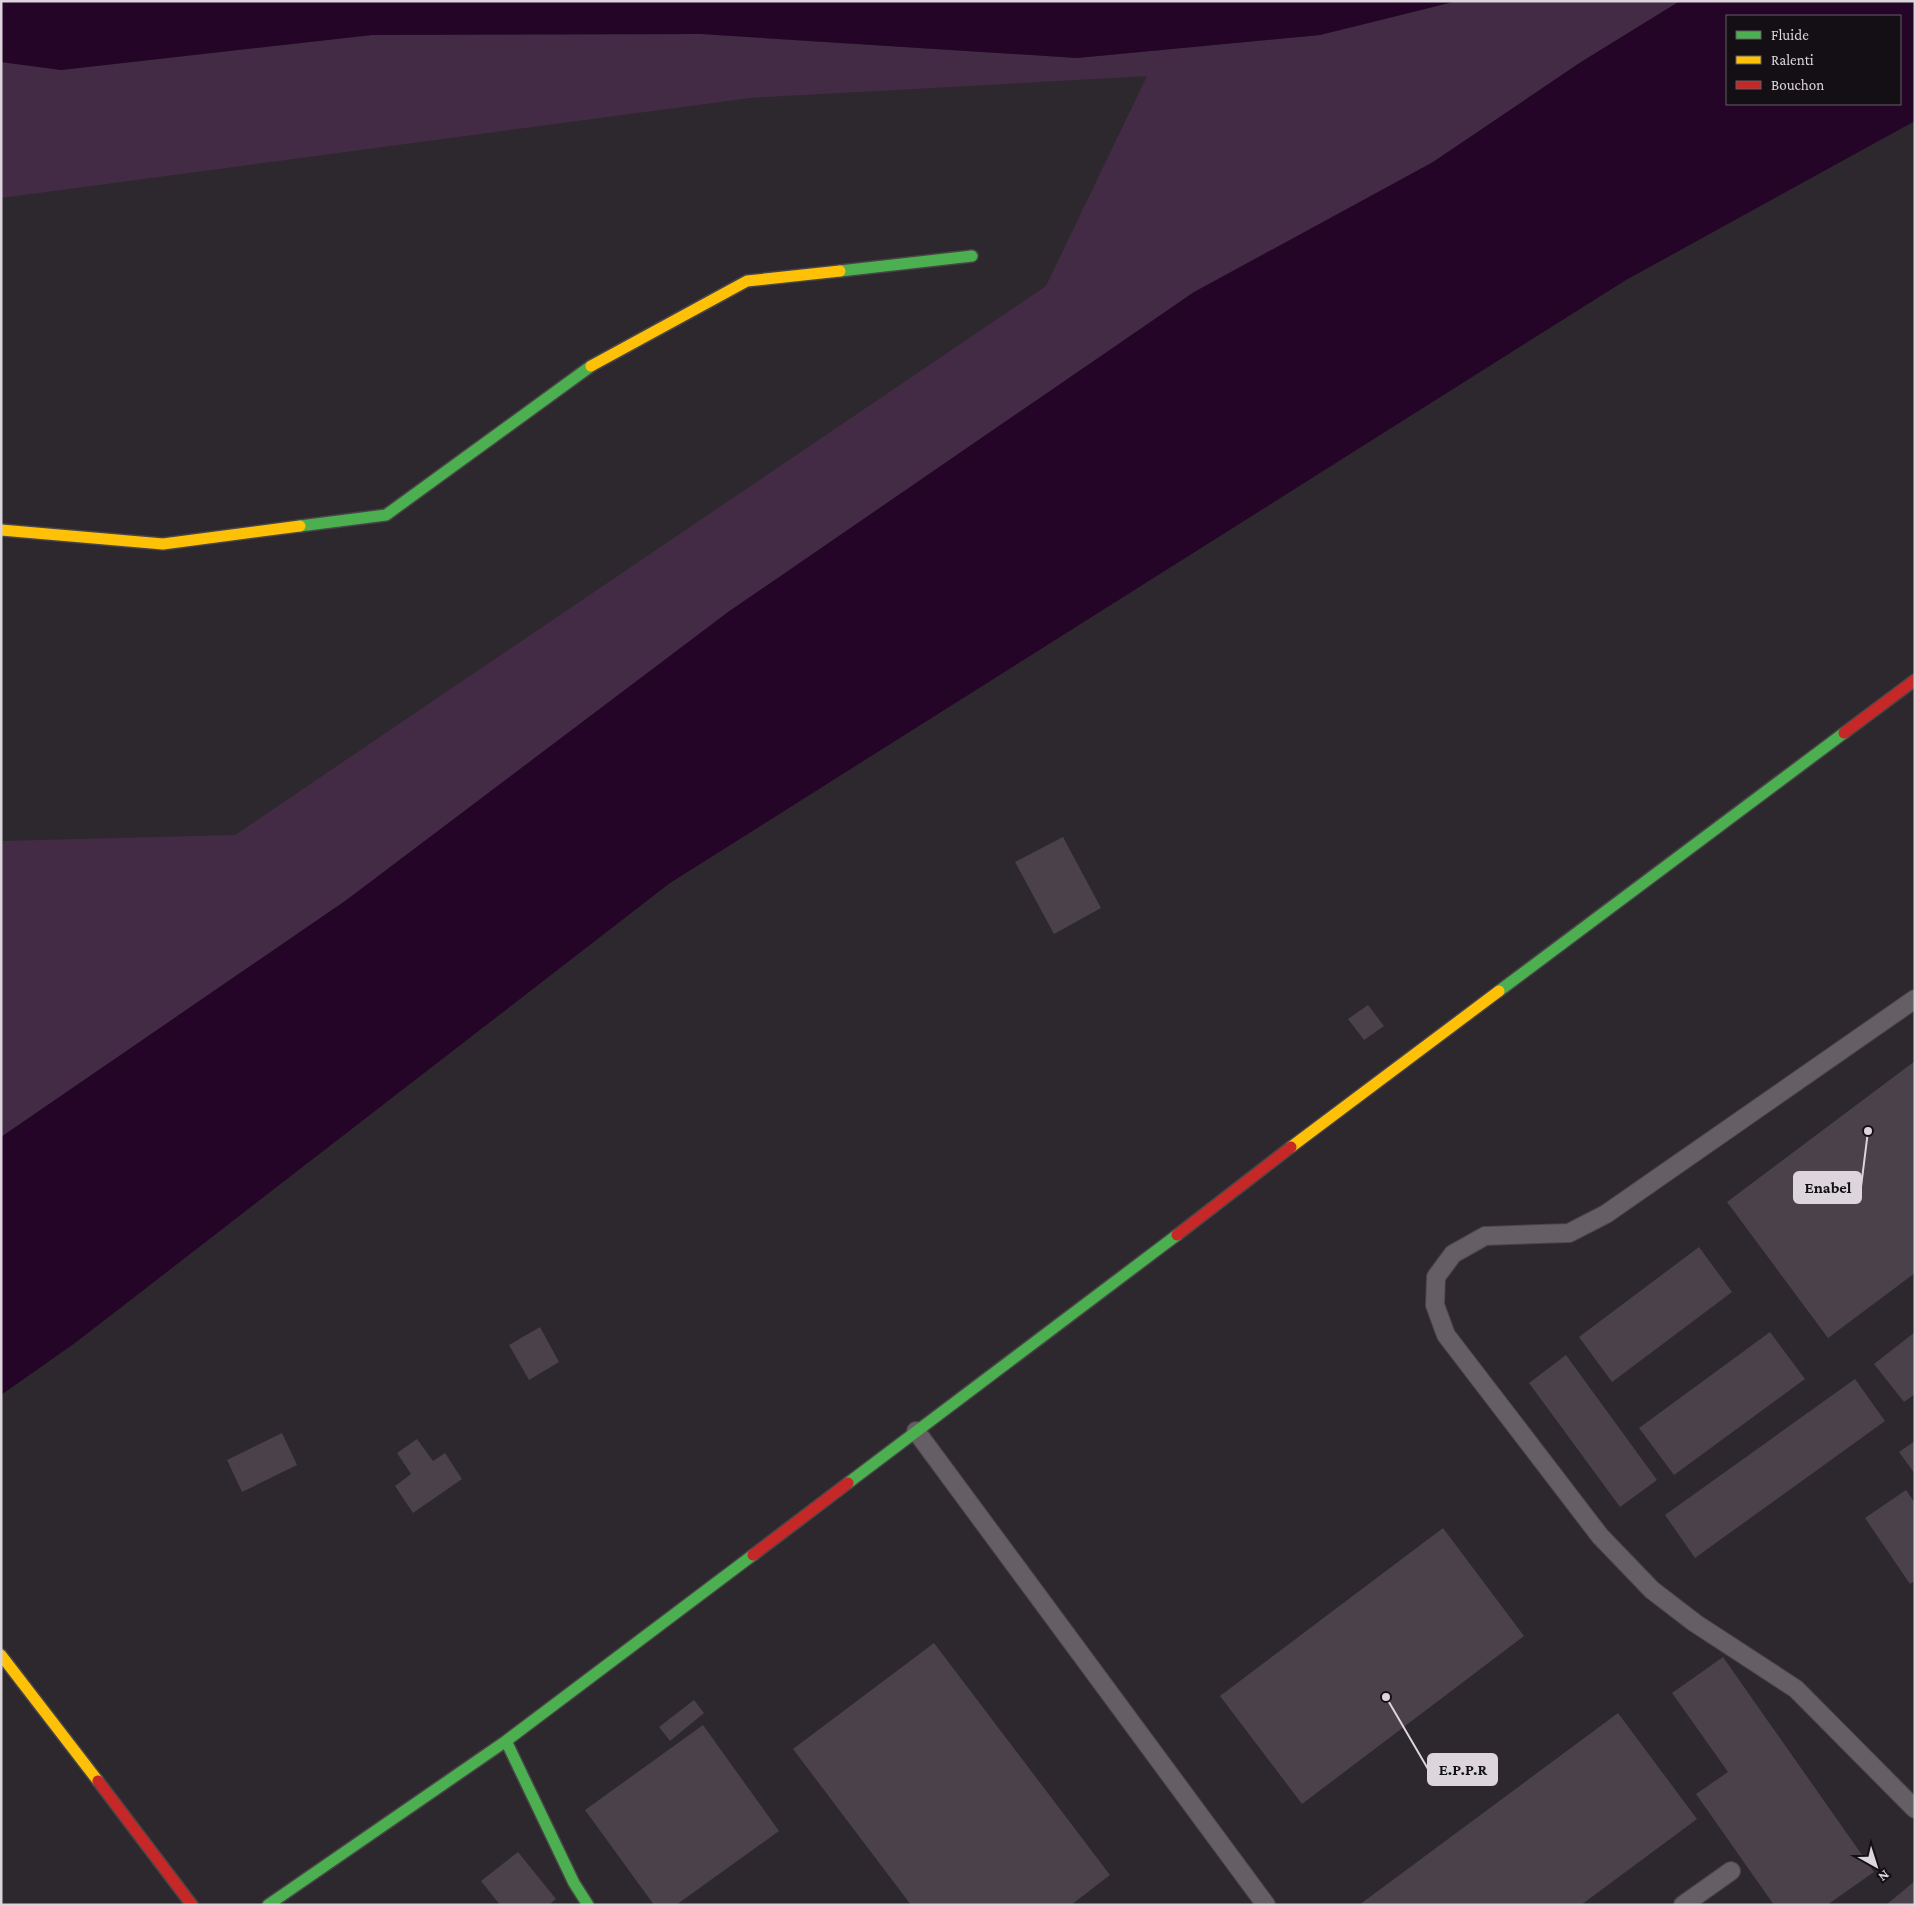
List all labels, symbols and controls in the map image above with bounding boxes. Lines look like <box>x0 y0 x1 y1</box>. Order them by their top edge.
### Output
legend <box>1726 15 1901 105</box>
text: Fluide <box>1771 27 1809 43</box>
text: Ralenti <box>1771 52 1814 68</box>
text: Bouchon <box>1771 77 1824 93</box>
callout: Enabel <box>1794 1172 1861 1203</box>
text: Enabel <box>1805 1179 1852 1196</box>
callout: E.P.P.R <box>1428 1754 1497 1785</box>
text: E.P.P.R <box>1439 1761 1488 1778</box>
north arrow <box>1851 1841 1901 1891</box>
text: N <box>1875 1867 1893 1886</box>

